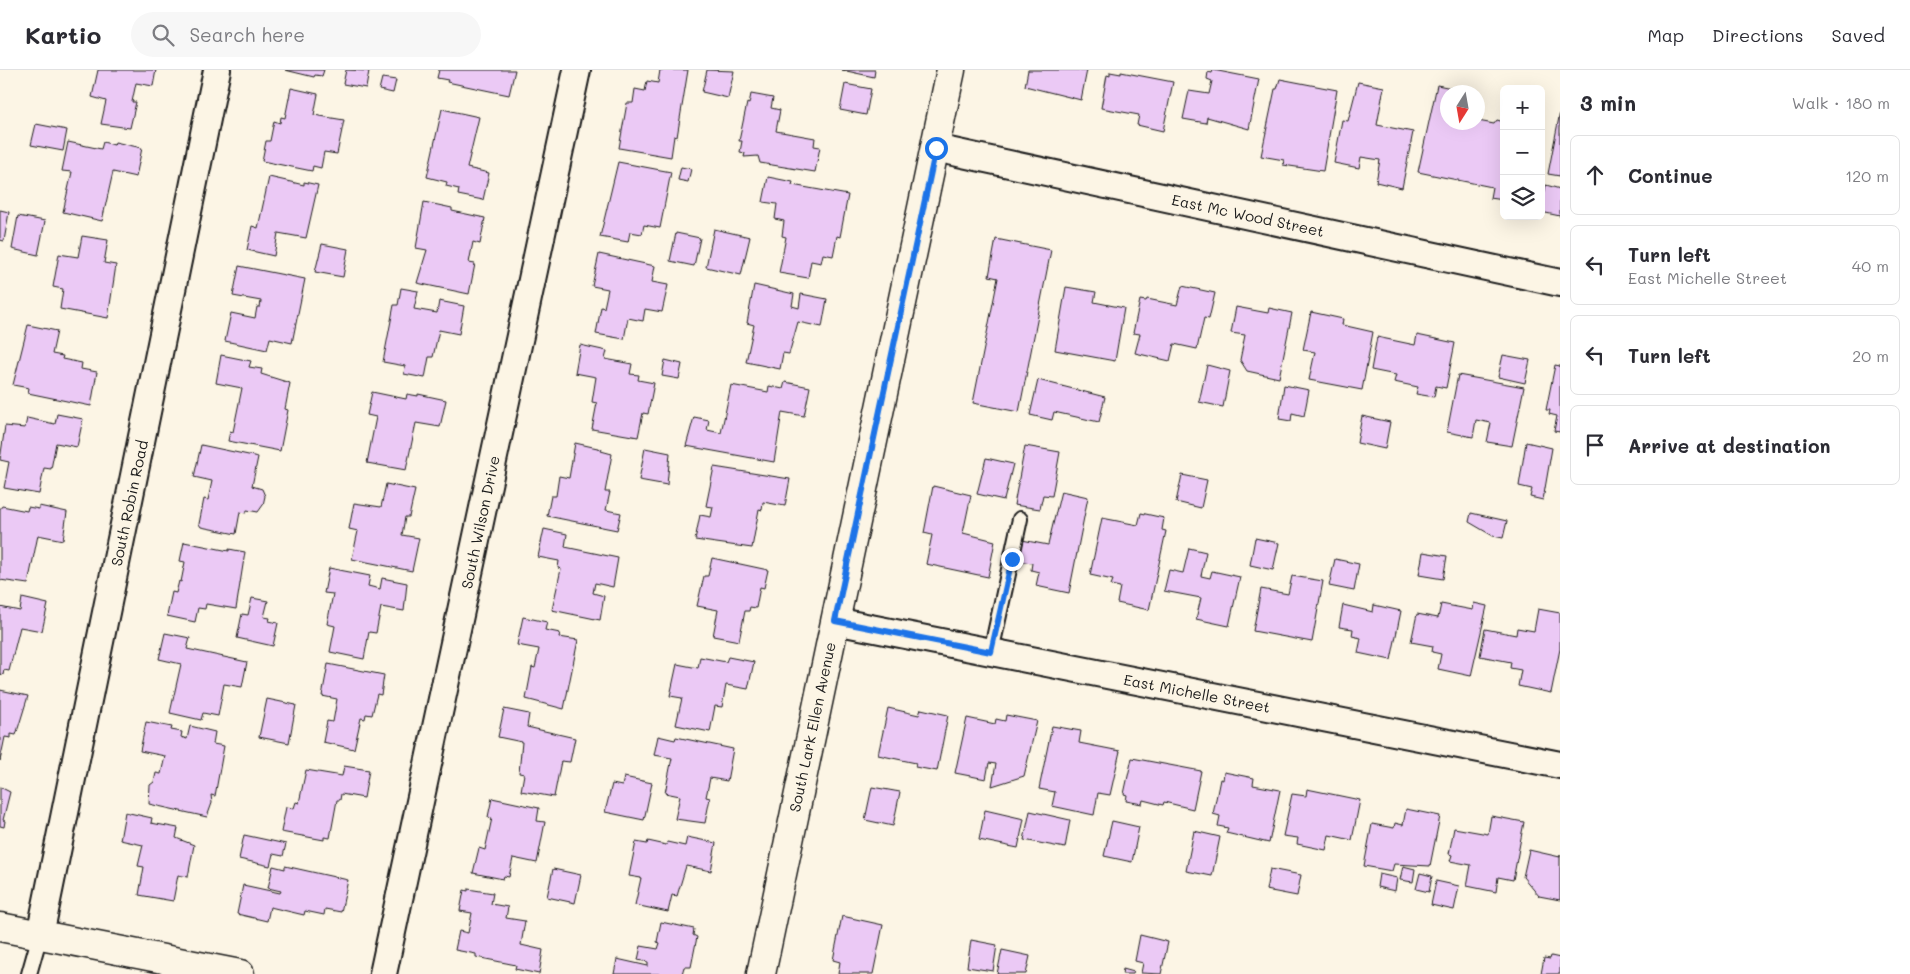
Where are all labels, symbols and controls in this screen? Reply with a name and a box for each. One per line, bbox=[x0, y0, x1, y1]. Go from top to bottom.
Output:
search box bbox=[131, 12, 481, 57]
text: Kartio bbox=[25, 19, 101, 50]
icon: search bbox=[149, 21, 177, 49]
text: Search here bbox=[189, 22, 305, 47]
text: Map bbox=[1647, 23, 1684, 47]
text: Directions bbox=[1712, 23, 1804, 47]
text: Saved bbox=[1832, 23, 1885, 47]
north arrow bbox=[1440, 85, 1485, 130]
map controls bbox=[1500, 85, 1545, 220]
button: + bbox=[1500, 85, 1545, 130]
text: 3 min bbox=[1580, 89, 1636, 116]
text: Walk · 180 m bbox=[1792, 92, 1890, 113]
button: − bbox=[1500, 130, 1545, 175]
route start bbox=[925, 137, 948, 160]
icon: ahead bbox=[1581, 161, 1609, 189]
text: Continue bbox=[1628, 163, 1713, 188]
text: 120 m bbox=[1845, 165, 1889, 186]
button: layers bbox=[1500, 175, 1545, 220]
street label: East Mc Wood Street bbox=[1170, 189, 1326, 241]
text: Turn left bbox=[1628, 242, 1711, 267]
icon: left bbox=[1581, 251, 1609, 279]
text: 40 m bbox=[1852, 255, 1889, 276]
text: East Michelle Street bbox=[1628, 267, 1787, 288]
icon: left bbox=[1581, 341, 1609, 369]
text: Turn left bbox=[1628, 343, 1711, 368]
text: 20 m bbox=[1852, 345, 1889, 366]
icon: arrive bbox=[1581, 431, 1609, 459]
text: Arrive at destination bbox=[1628, 433, 1831, 458]
street label: South Robin Road bbox=[106, 438, 152, 568]
street label: South Wilson Drive bbox=[456, 453, 504, 591]
route end bbox=[1001, 548, 1024, 571]
street label: South Lark Ellen Avenue bbox=[784, 640, 840, 814]
street label: East Michelle Street bbox=[1122, 669, 1272, 717]

